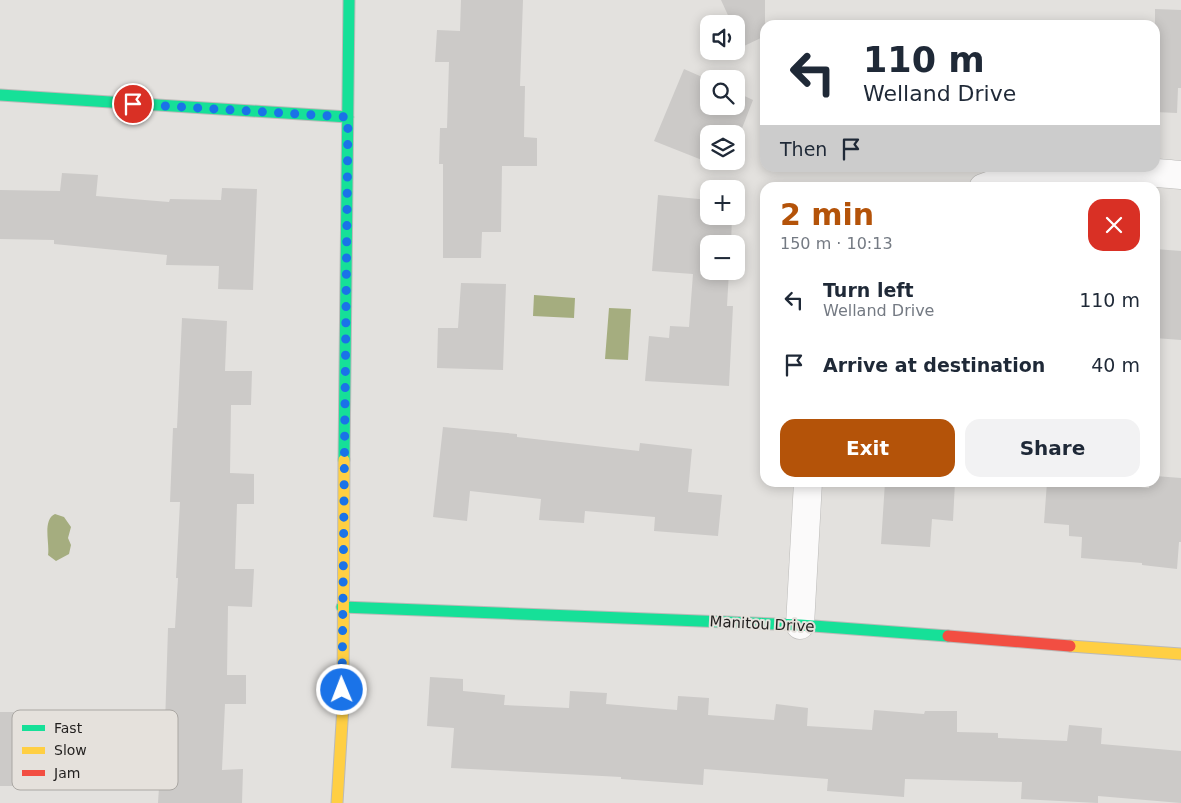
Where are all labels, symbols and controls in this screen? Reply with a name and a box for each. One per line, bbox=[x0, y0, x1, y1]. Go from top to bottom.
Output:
map controls bbox=[700, 15, 745, 280]
button: sound bbox=[700, 15, 745, 60]
icon: left bbox=[780, 40, 845, 105]
text: 110 m bbox=[863, 40, 985, 80]
button: search bbox=[700, 70, 745, 115]
text: Welland Drive bbox=[863, 81, 1016, 106]
pin bbox=[112, 83, 154, 125]
icon: arrive bbox=[119, 90, 147, 118]
button: layers bbox=[700, 125, 745, 170]
icon: arrive bbox=[837, 135, 865, 163]
text: Then bbox=[780, 138, 827, 160]
button: + bbox=[700, 180, 745, 225]
text: 2 min bbox=[780, 197, 874, 232]
button: close bbox=[1088, 199, 1140, 251]
text: 150 m · 10:13 bbox=[780, 234, 893, 253]
button: − bbox=[700, 235, 745, 280]
text: Turn left bbox=[823, 279, 914, 301]
icon: left bbox=[780, 286, 808, 314]
text: 110 m bbox=[1079, 289, 1140, 311]
text: Welland Drive bbox=[823, 301, 934, 320]
icon: arrive bbox=[780, 351, 808, 379]
text: Arrive at destination bbox=[823, 354, 1045, 376]
text: 40 m bbox=[1091, 354, 1140, 376]
button: Exit bbox=[780, 419, 955, 477]
button: Share bbox=[965, 419, 1140, 477]
street label: Manitou Drive bbox=[709, 612, 815, 636]
position arrow bbox=[315, 663, 367, 715]
legend bbox=[12, 710, 178, 790]
text: Fast bbox=[54, 720, 83, 736]
text: Slow bbox=[54, 742, 87, 758]
text: Jam bbox=[53, 765, 80, 781]

